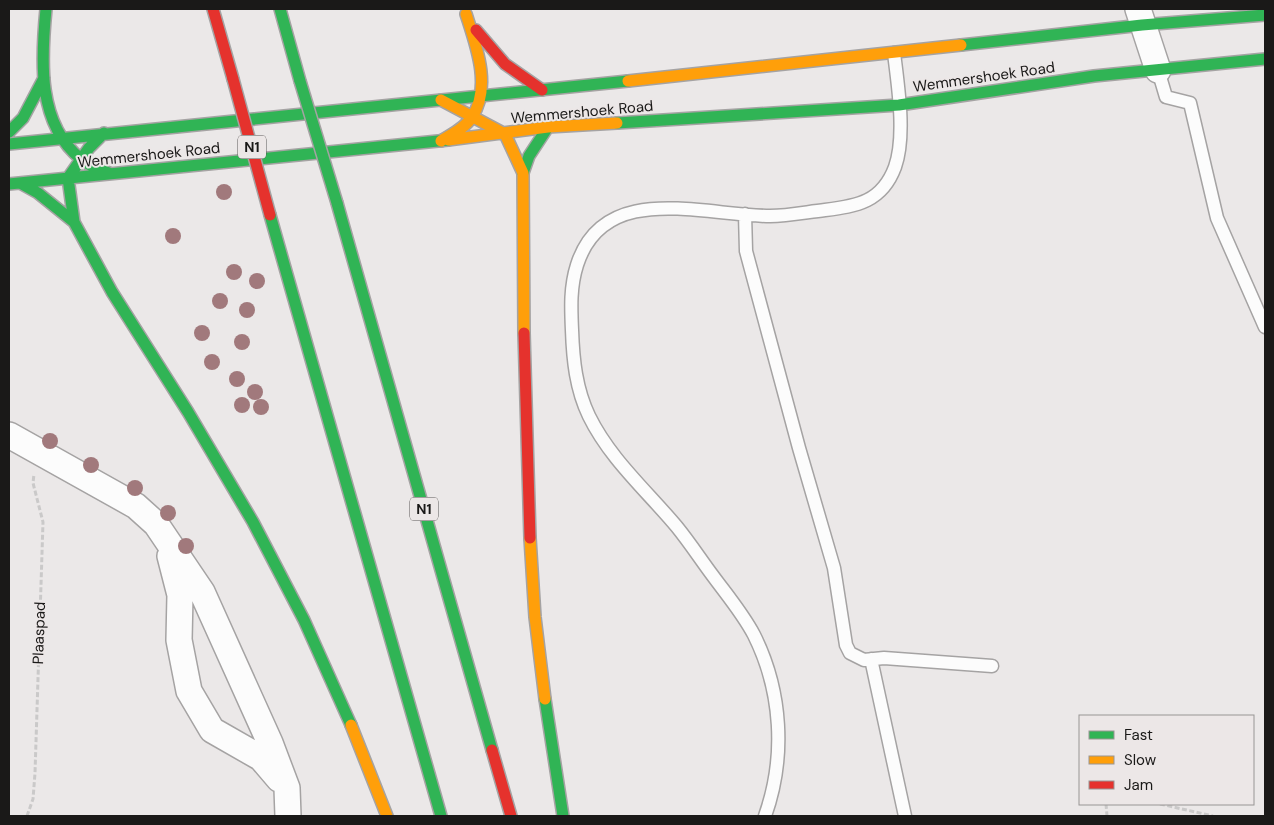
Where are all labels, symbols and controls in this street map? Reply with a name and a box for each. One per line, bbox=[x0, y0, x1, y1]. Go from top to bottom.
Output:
street label: Wemmershoek Road bbox=[912, 57, 1056, 97]
street label: Wemmershoek Road bbox=[510, 96, 654, 128]
road number: N1 bbox=[238, 136, 266, 158]
street label: Wemmershoek Road bbox=[77, 138, 221, 172]
road number: N1 bbox=[410, 498, 438, 520]
street label: Plaaspad bbox=[28, 601, 50, 665]
legend bbox=[1079, 715, 1254, 805]
text: Fast bbox=[1124, 725, 1153, 745]
text: Slow bbox=[1124, 750, 1157, 770]
text: Jam bbox=[1124, 775, 1153, 795]

